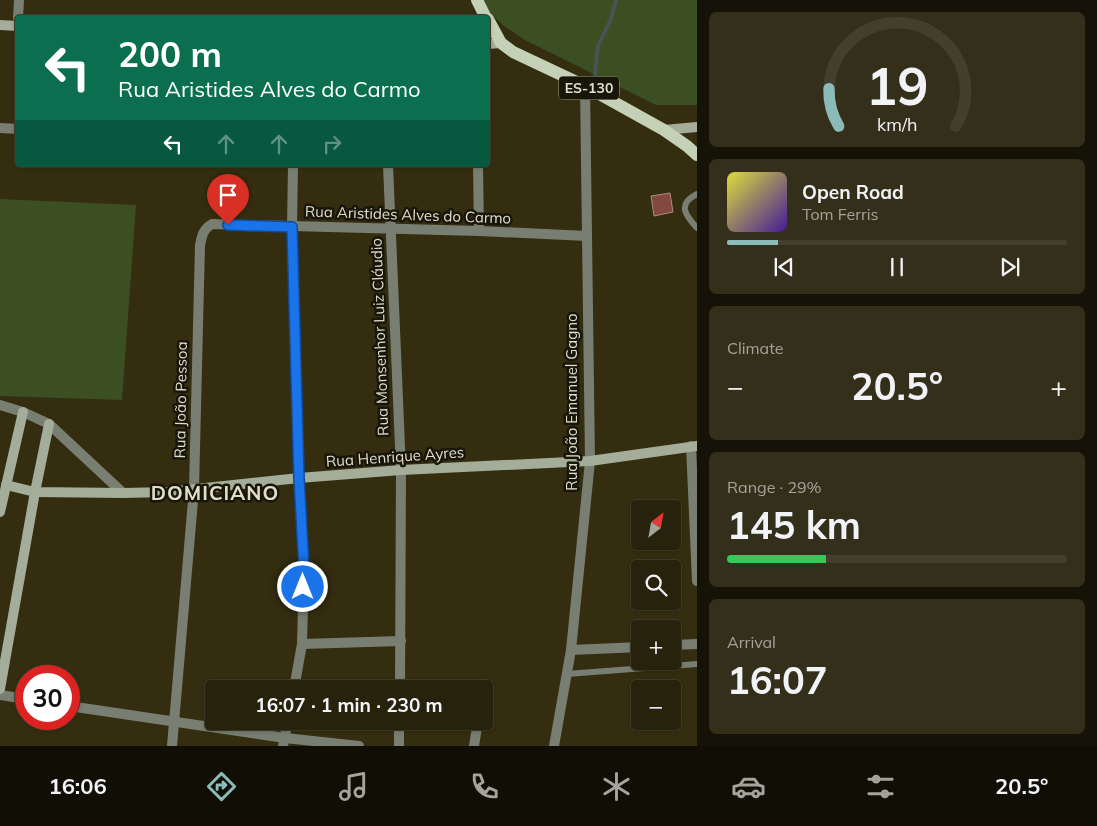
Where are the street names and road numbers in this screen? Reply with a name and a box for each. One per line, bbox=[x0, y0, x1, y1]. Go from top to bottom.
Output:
road number: ES-130 bbox=[559, 76, 619, 100]
street label: Rua Aristides Alves do Carmo bbox=[305, 201, 511, 228]
street label: Rua Monsenhor Luiz Cláudio bbox=[367, 238, 392, 436]
street label: Rua João Emanuel Gagno bbox=[562, 313, 581, 491]
street label: Rua João Pessoa bbox=[170, 341, 191, 459]
street label: Rua Henrique Ayres bbox=[325, 442, 465, 471]

